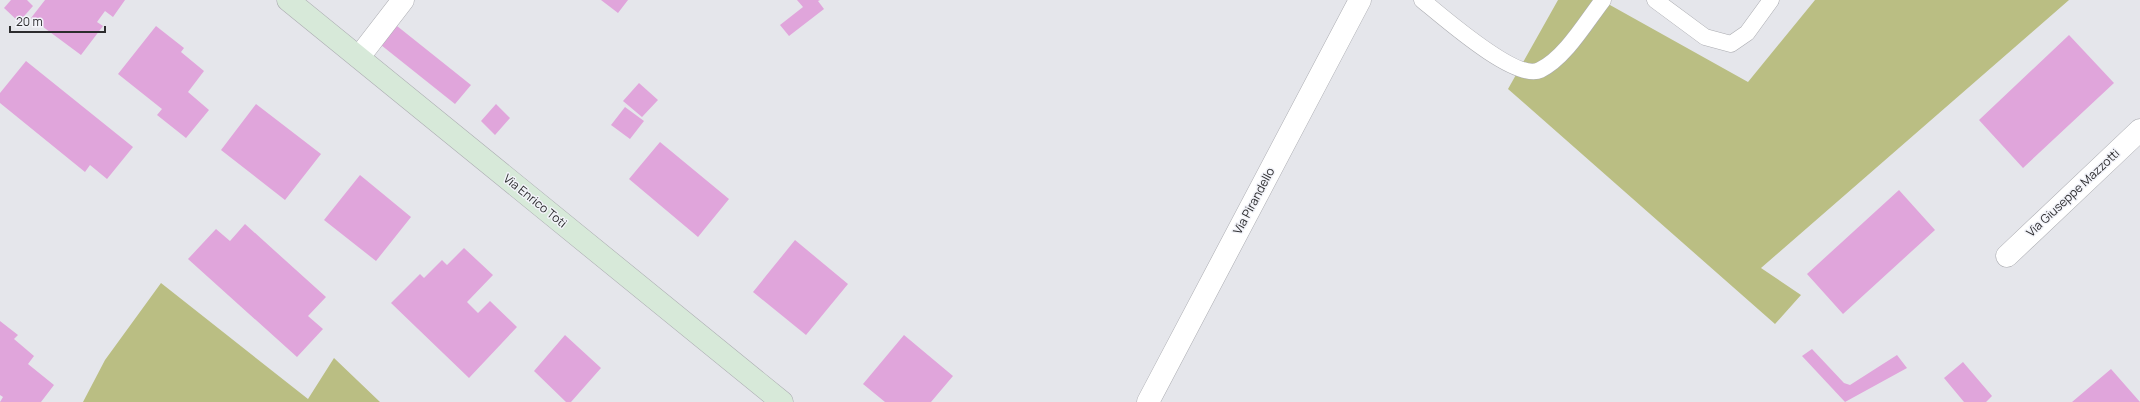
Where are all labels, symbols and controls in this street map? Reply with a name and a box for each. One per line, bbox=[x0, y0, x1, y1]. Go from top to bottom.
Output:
scale bar bbox=[10, 8, 105, 34]
text: 20 m bbox=[16, 13, 43, 30]
street label: Via Giuseppe Mazzotti bbox=[2022, 145, 2123, 240]
street label: Via Pirandello bbox=[1229, 164, 1278, 237]
street label: Via Enrico Toti bbox=[500, 170, 571, 231]

